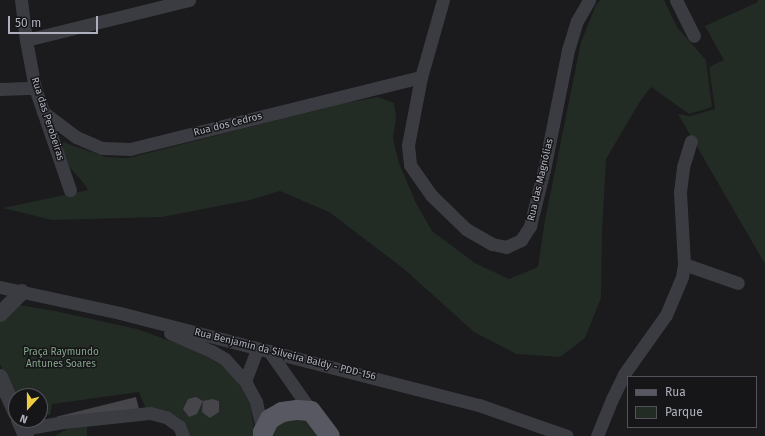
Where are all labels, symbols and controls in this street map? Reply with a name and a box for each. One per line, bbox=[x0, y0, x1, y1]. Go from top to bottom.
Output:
scale bar bbox=[10, 8, 100, 34]
text: 50 m bbox=[15, 16, 41, 30]
street label: Rua das Perobeiras bbox=[28, 76, 66, 162]
street label: Rua dos Cedros bbox=[193, 111, 263, 139]
street label: Rua das Magnólias bbox=[526, 138, 556, 222]
street label: Rua Benjamin da Silveira Baldy - PDD-156 bbox=[193, 327, 377, 383]
park label: Praça Raymundo Antunes Soares bbox=[23, 346, 99, 370]
legend bbox=[627, 376, 757, 428]
text: Rua bbox=[665, 385, 686, 399]
north arrow bbox=[8, 388, 48, 428]
text: Parque bbox=[665, 405, 703, 419]
text: N bbox=[18, 411, 30, 426]

